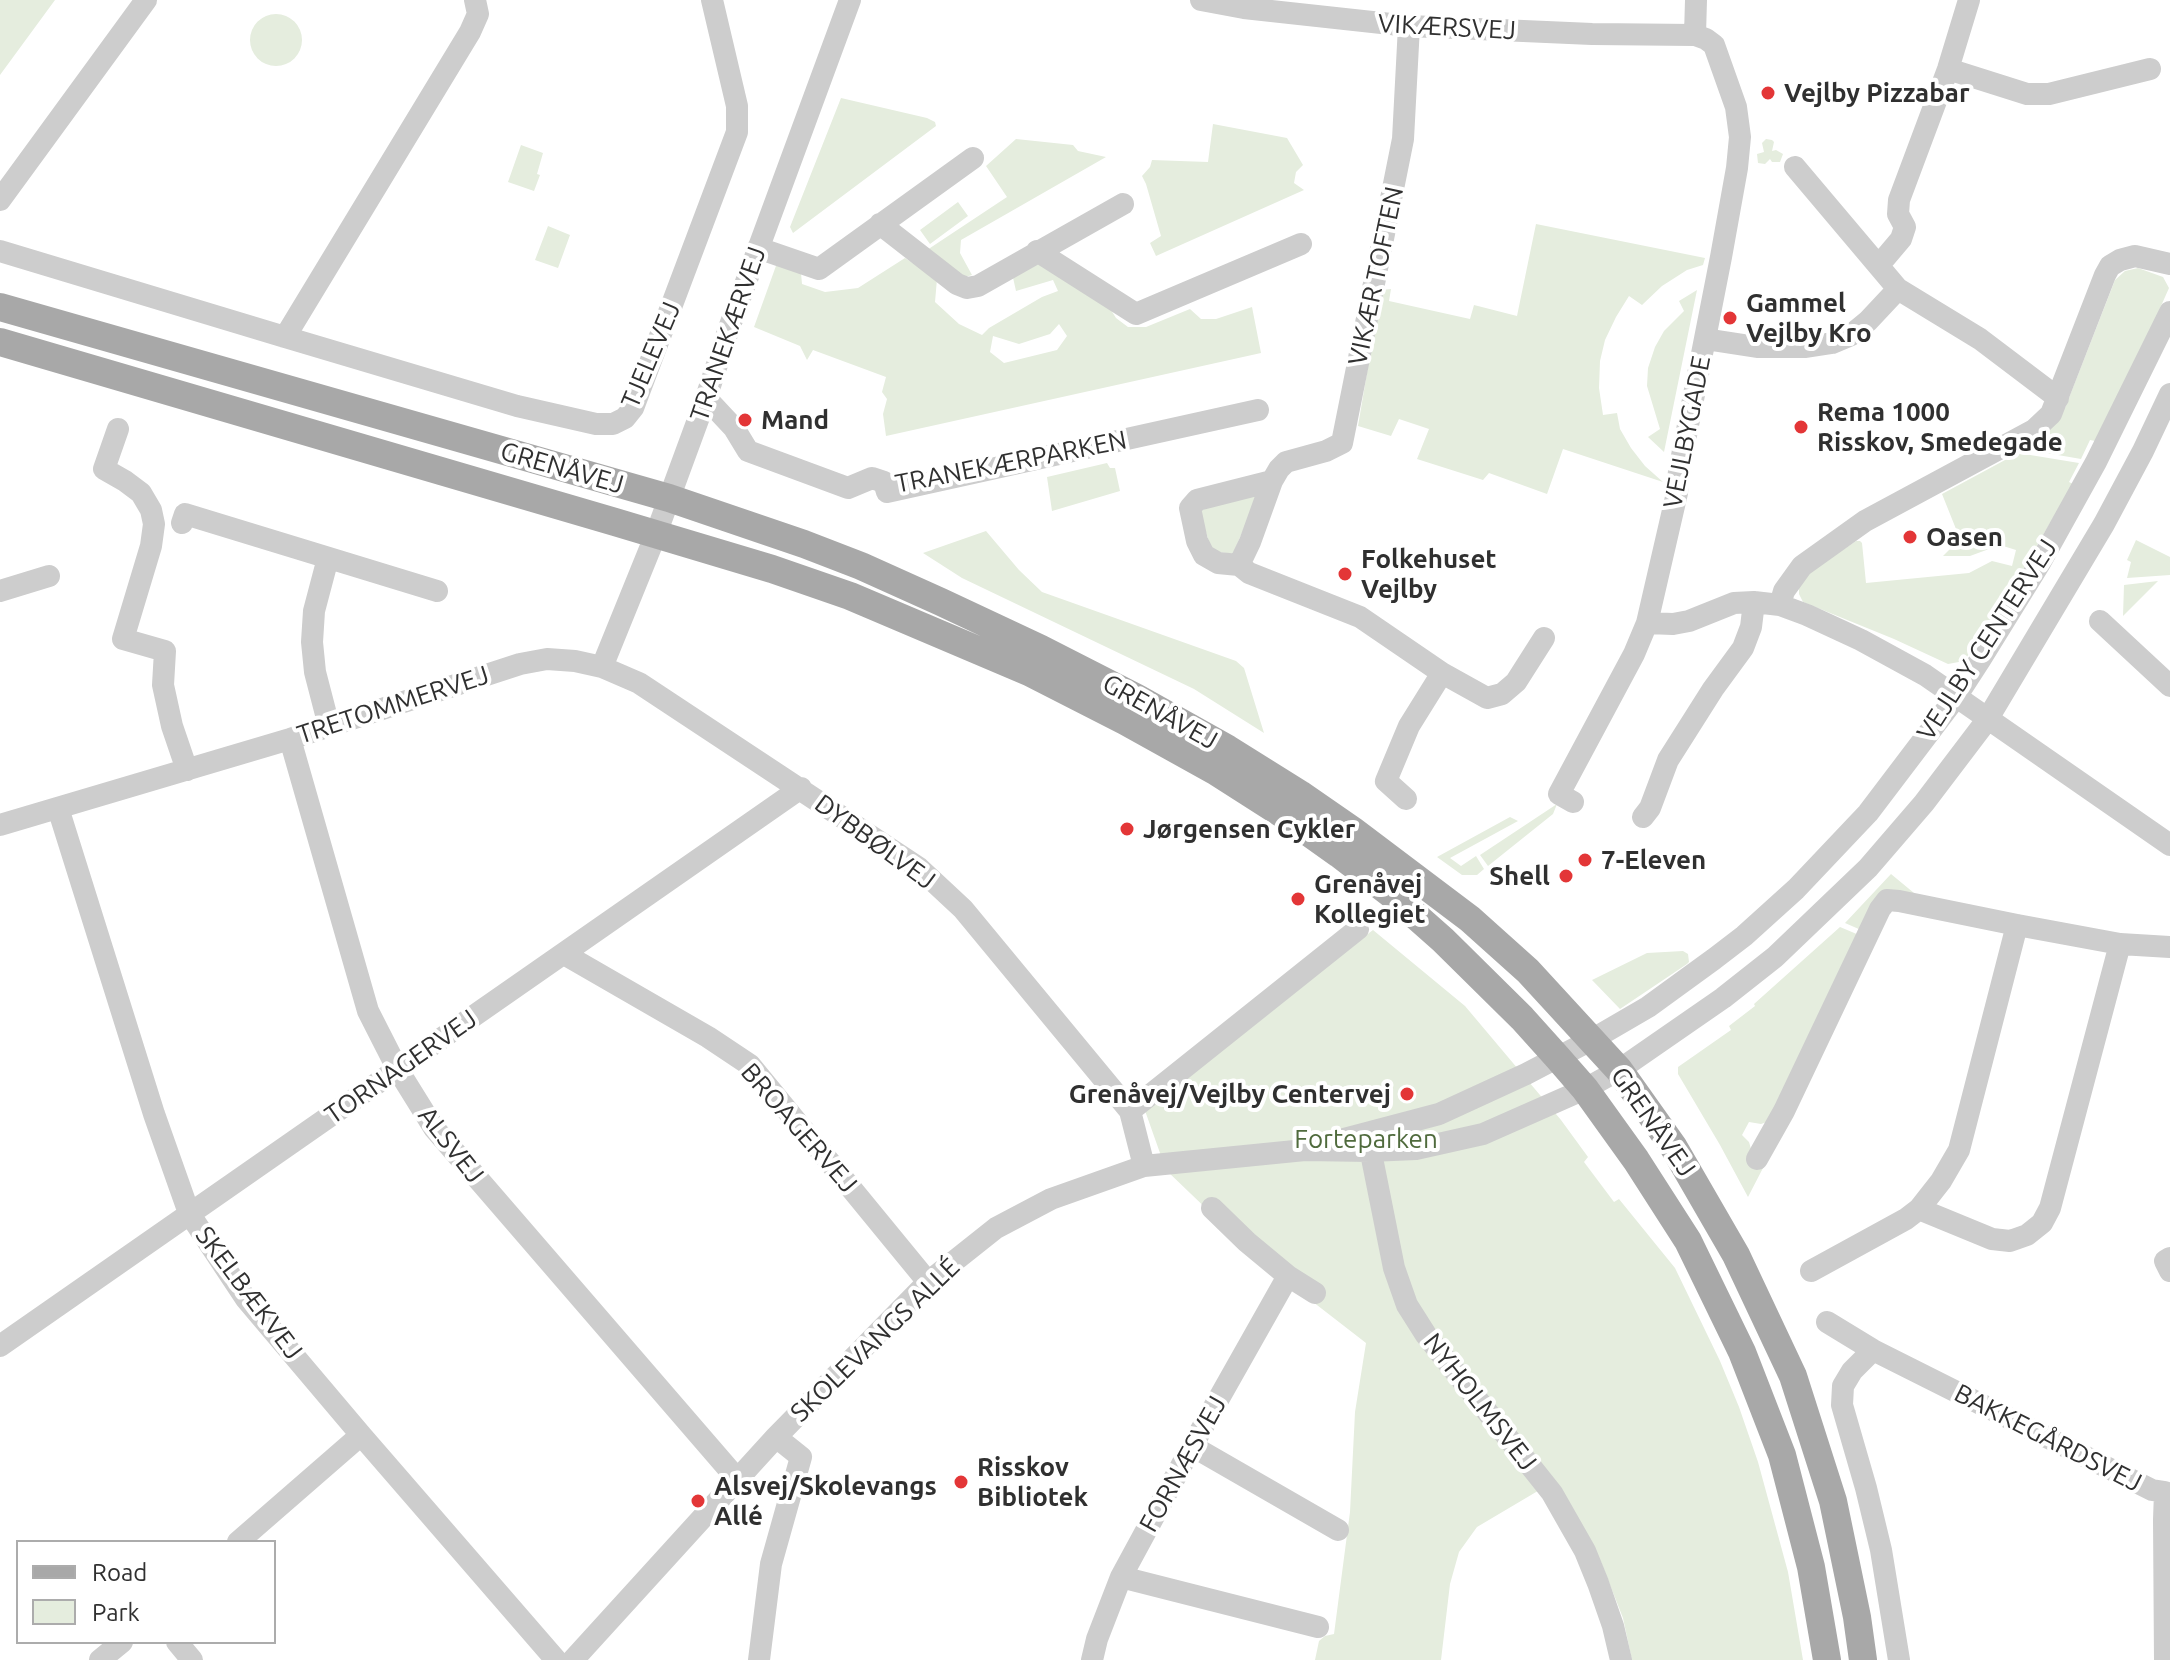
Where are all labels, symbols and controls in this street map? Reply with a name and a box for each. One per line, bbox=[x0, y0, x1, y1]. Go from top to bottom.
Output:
street label: VIKÆRSVEJ bbox=[1377, 8, 1517, 46]
place label: Vejlby Pizzabar bbox=[1784, 77, 1970, 109]
marker: Vejlby Pizzabar bbox=[1759, 84, 1777, 102]
street label: VIKÆR TOFTEN bbox=[1342, 184, 1410, 368]
street label: TRANEKÆRVEJ bbox=[684, 243, 772, 425]
place label: Gammel Vejlby Kro bbox=[1746, 287, 1872, 348]
street label: TJELEVEJ bbox=[615, 297, 687, 413]
marker: Gammel Vejlby Kro bbox=[1721, 309, 1739, 327]
street label: VEJLBYGADE bbox=[1657, 353, 1717, 511]
place label: Rema 1000 Risskov, Smedegade bbox=[1817, 396, 2063, 458]
place label: Mand bbox=[761, 404, 829, 436]
marker: Mand bbox=[736, 411, 754, 429]
marker: Rema 1000 Risskov, Smedegade bbox=[1792, 418, 1810, 436]
street label: TRANEKÆRPARKEN bbox=[893, 424, 1129, 500]
street label: GRENÅVEJ bbox=[497, 436, 627, 500]
place label: Oasen bbox=[1926, 521, 2003, 553]
marker: Oasen bbox=[1901, 528, 1919, 546]
street label: VEJLBY CENTERVEJ bbox=[1910, 534, 2064, 746]
place label: Folkehuset Vejlby bbox=[1361, 543, 1497, 604]
marker: Folkehuset Vejlby bbox=[1336, 565, 1354, 583]
street label: TRETOMMERVEJ bbox=[293, 659, 493, 751]
street label: GRENÅVEJ bbox=[1097, 668, 1223, 756]
street label: DYBBØLVEJ bbox=[809, 788, 941, 896]
place label: Jørgensen Cykler bbox=[1143, 813, 1355, 845]
marker: Jørgensen Cykler bbox=[1118, 820, 1136, 838]
place label: 7-Eleven bbox=[1601, 844, 1706, 876]
marker: 7-Eleven bbox=[1576, 851, 1594, 869]
place label: Shell bbox=[1489, 860, 1550, 892]
marker: Shell bbox=[1557, 867, 1575, 885]
place label: Grenåvej Kollegiet bbox=[1314, 868, 1426, 930]
marker: Grenåvej Kollegiet bbox=[1289, 890, 1307, 908]
street label: TORNAGERVEJ bbox=[319, 1003, 483, 1131]
street label: BROAGERVEJ bbox=[734, 1057, 864, 1199]
street label: GRENÅVEJ bbox=[1604, 1061, 1702, 1183]
place label: Grenåvej/Vejlby Centervej bbox=[1069, 1078, 1391, 1110]
marker: Grenåvej/Vejlby Centervej bbox=[1398, 1085, 1416, 1103]
street label: ALSVEJ bbox=[411, 1101, 491, 1189]
park label: Forteparken bbox=[1294, 1123, 1438, 1155]
street label: SKELBÆKVEJ bbox=[189, 1220, 309, 1366]
street label: SKOLEVANGS ALLÉ bbox=[784, 1252, 966, 1428]
street label: NYHOLMSVEJ bbox=[1417, 1327, 1543, 1477]
street label: BAKKEGÅRDSVEJ bbox=[1949, 1377, 2147, 1499]
street label: FORNÆSVEJ bbox=[1133, 1391, 1233, 1537]
place label: Risskov Bibliotek bbox=[977, 1451, 1088, 1512]
place label: Alsvej/Skolevangs Allé bbox=[714, 1470, 937, 1532]
marker: Risskov Bibliotek bbox=[952, 1473, 970, 1491]
marker: Alsvej/Skolevangs Allé bbox=[689, 1492, 707, 1510]
legend bbox=[16, 1540, 276, 1644]
text: Road bbox=[92, 1559, 147, 1586]
text: Park bbox=[92, 1599, 140, 1626]

